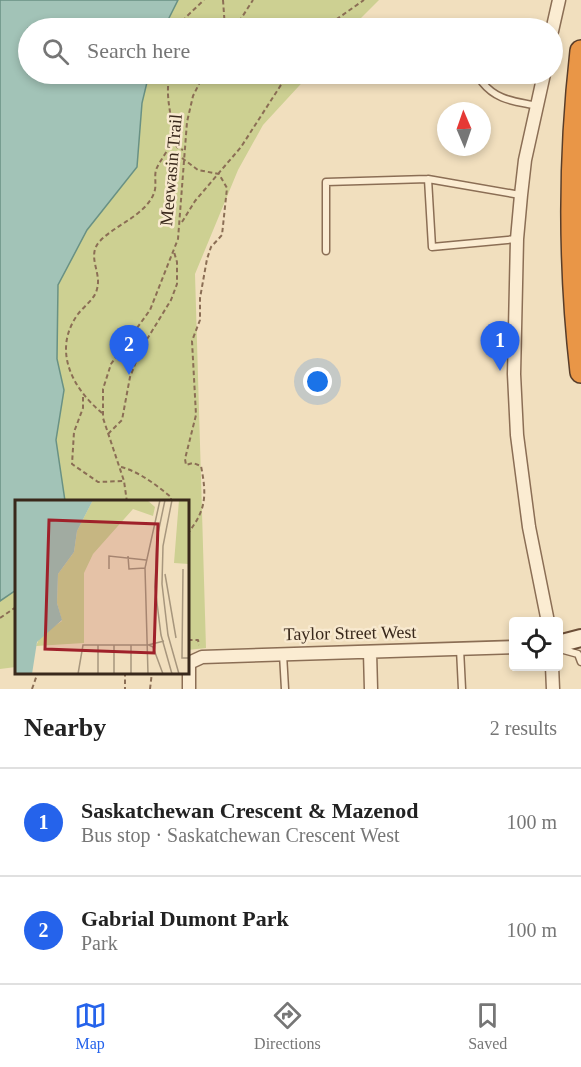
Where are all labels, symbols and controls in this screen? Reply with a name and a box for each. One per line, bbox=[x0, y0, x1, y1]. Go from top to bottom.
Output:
search box bbox=[18, 18, 563, 84]
icon: search bbox=[39, 35, 72, 68]
text: Search here bbox=[87, 38, 190, 63]
north arrow bbox=[437, 102, 491, 156]
street label: Meewasin Trail bbox=[156, 113, 186, 227]
pin: 1 bbox=[480, 322, 520, 371]
pin: 2 bbox=[110, 326, 148, 375]
your location bbox=[303, 367, 332, 396]
inset map bbox=[15, 500, 189, 674]
map controls bbox=[509, 617, 563, 671]
button: locate bbox=[509, 617, 563, 671]
street label: Taylor Street West bbox=[283, 622, 417, 644]
text: Nearby bbox=[24, 713, 106, 742]
text: 2 results bbox=[490, 717, 557, 739]
text: Saskatchewan Crescent & Mazenod bbox=[81, 798, 419, 823]
text: 1 bbox=[39, 811, 49, 833]
text: 100 m bbox=[506, 811, 557, 833]
text: Bus stop · Saskatchewan Crescent West bbox=[81, 824, 400, 846]
text: Gabrial Dumont Park bbox=[81, 906, 289, 931]
text: 2 bbox=[39, 919, 49, 941]
text: 100 m bbox=[506, 919, 557, 941]
text: Park bbox=[81, 932, 118, 954]
tab: Map bbox=[74, 999, 107, 1053]
tab: Directions bbox=[254, 999, 321, 1053]
tab: Saved bbox=[468, 999, 507, 1053]

